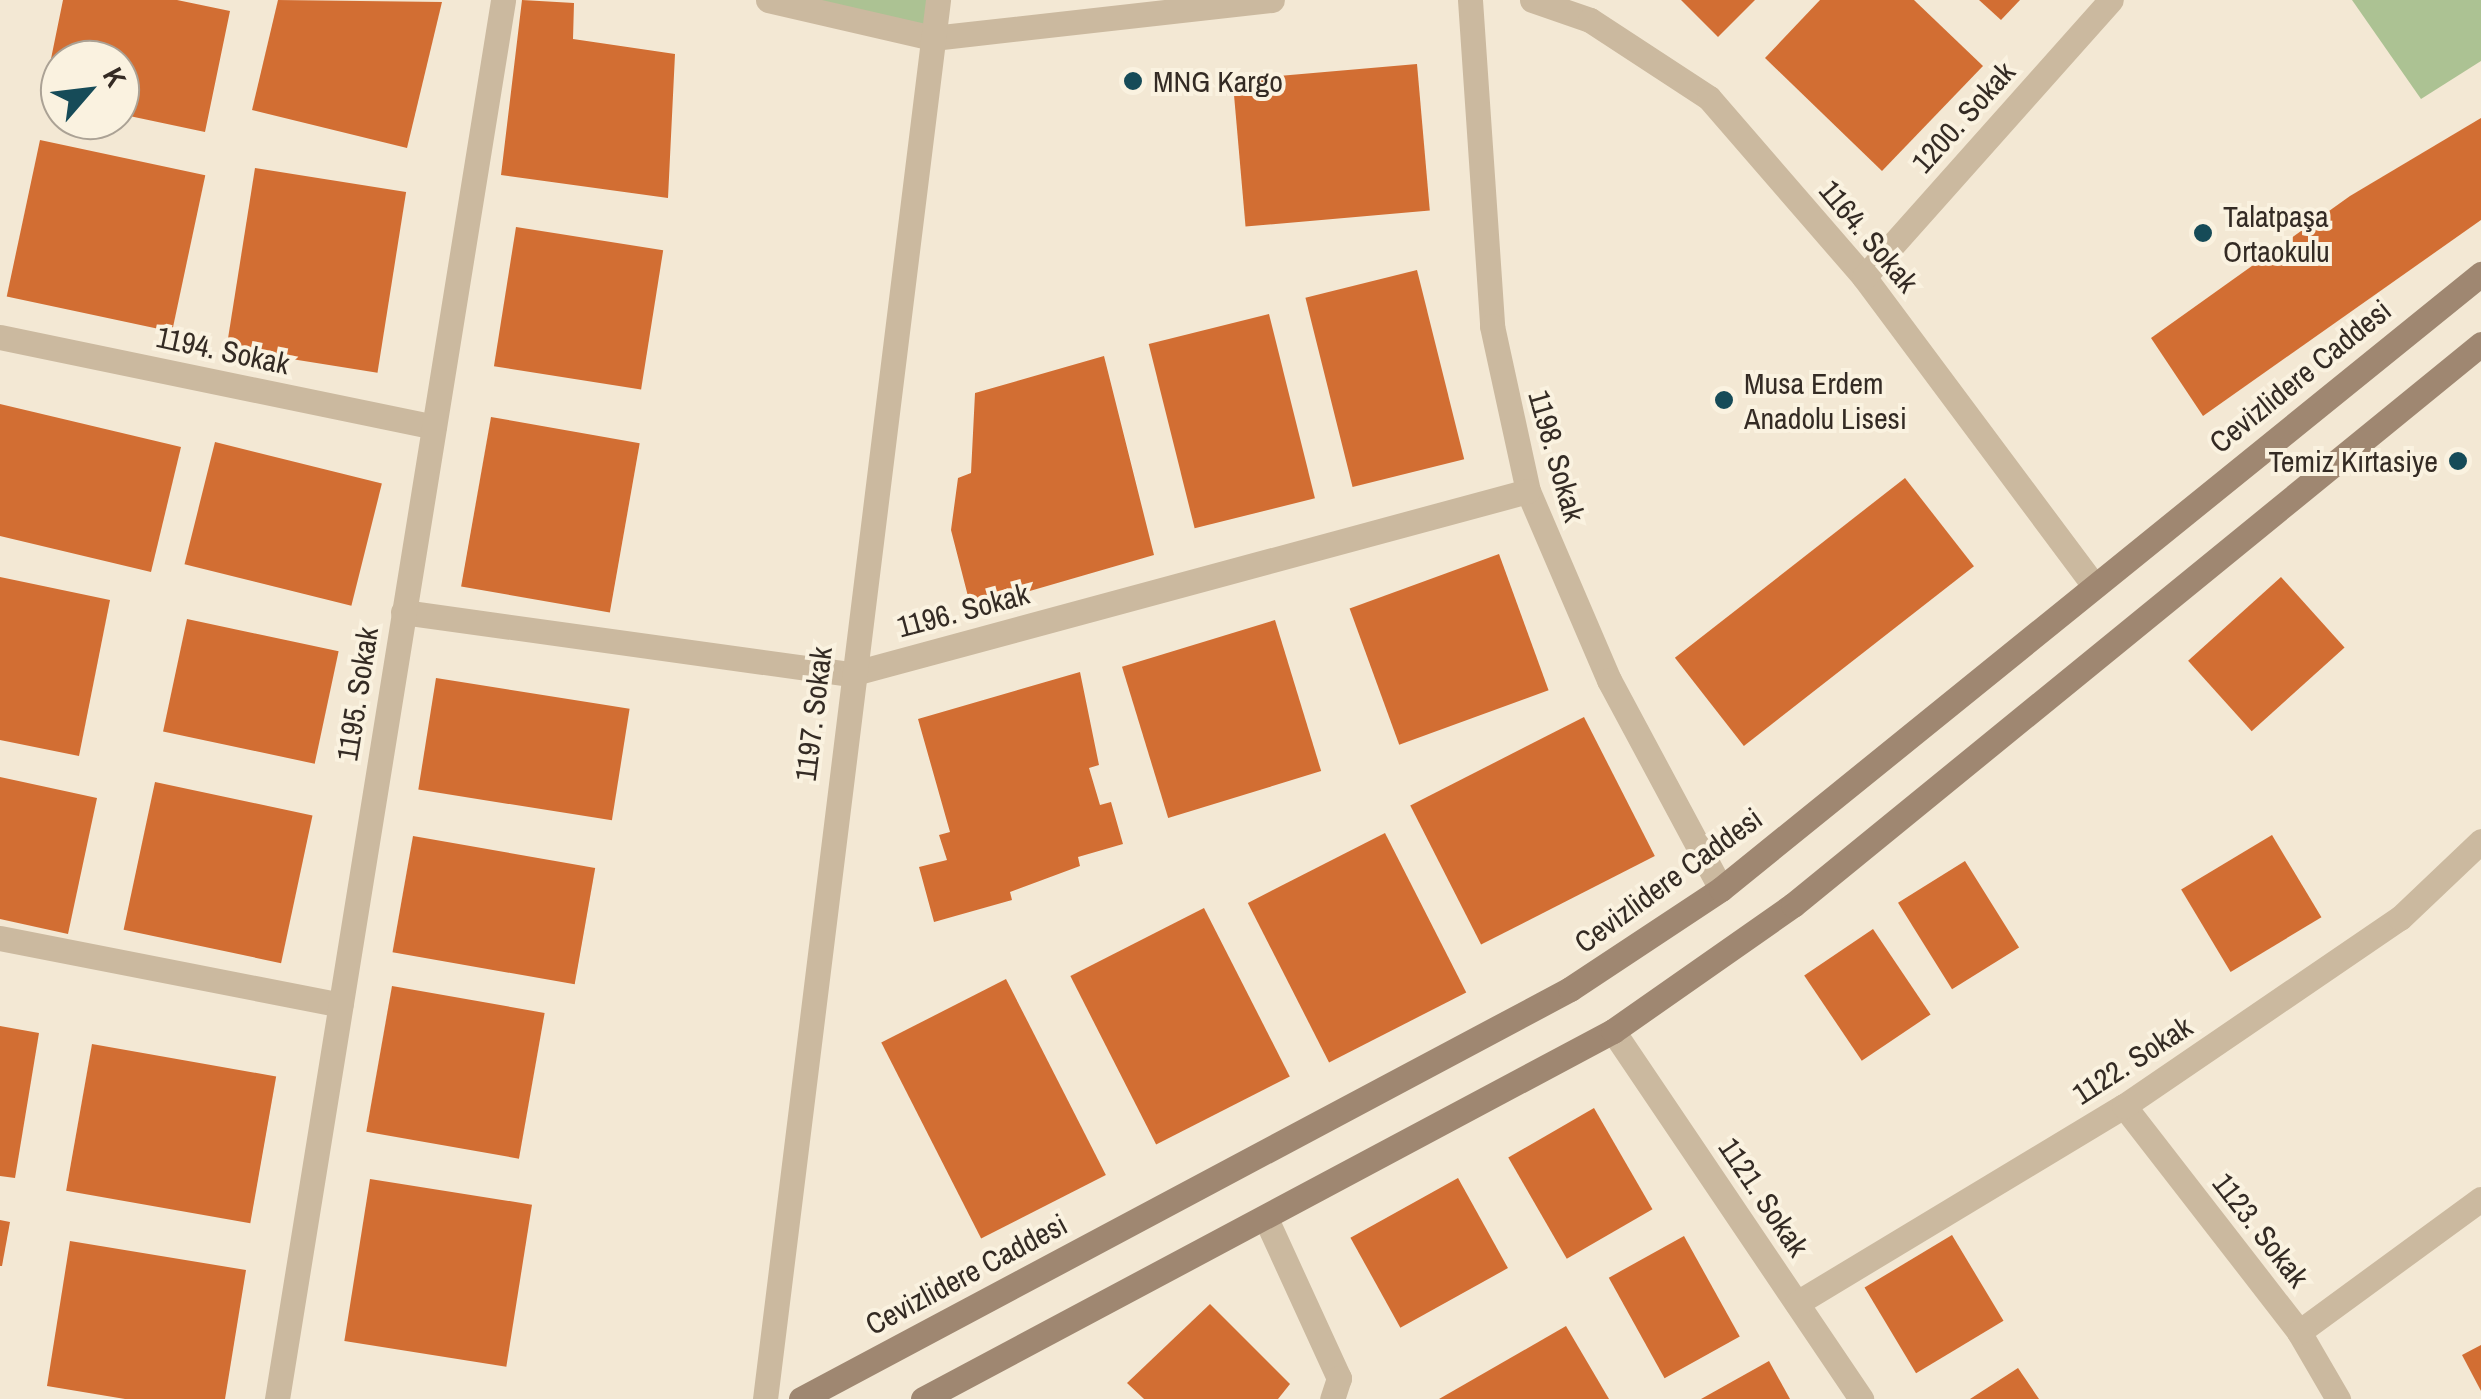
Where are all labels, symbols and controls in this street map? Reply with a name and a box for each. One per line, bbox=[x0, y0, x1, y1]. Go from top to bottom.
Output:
north arrow bbox=[40, 40, 140, 140]
street label: 1200. Sokak bbox=[1904, 54, 2022, 180]
text: K bbox=[94, 61, 135, 93]
place label: MNG Kargo bbox=[1153, 63, 1283, 99]
marker: MNG Kargo bbox=[1122, 70, 1144, 92]
street label: 1164. Sokak bbox=[1812, 173, 1926, 299]
place label: Talatpaşa Ortaokulu bbox=[2223, 198, 2330, 268]
marker: Talatpaşa Ortaokulu bbox=[2192, 222, 2214, 244]
street label: Cevizlidere Caddesi bbox=[2202, 292, 2398, 460]
street label: 1194. Sokak bbox=[153, 318, 293, 382]
place label: Musa Erdem Anadolu Lisesi bbox=[1744, 365, 1907, 436]
street label: 1198. Sokak bbox=[1521, 386, 1593, 526]
marker: Musa Erdem Anadolu Lisesi bbox=[1713, 389, 1735, 411]
place label: Temiz Kırtasiye bbox=[2268, 443, 2438, 479]
marker: Temiz Kırtasiye bbox=[2447, 450, 2469, 472]
street label: 1196. Sokak bbox=[893, 575, 1033, 645]
street label: 1195. Sokak bbox=[329, 625, 385, 763]
street label: 1197. Sokak bbox=[787, 645, 839, 783]
street label: Cevizlidere Caddesi bbox=[1567, 800, 1769, 960]
street label: 1122. Sokak bbox=[2066, 1008, 2198, 1112]
street label: 1121. Sokak bbox=[1711, 1131, 1817, 1263]
street label: 1123. Sokak bbox=[2205, 1166, 2317, 1294]
street label: Cevizlidere Caddesi bbox=[859, 1206, 1073, 1342]

